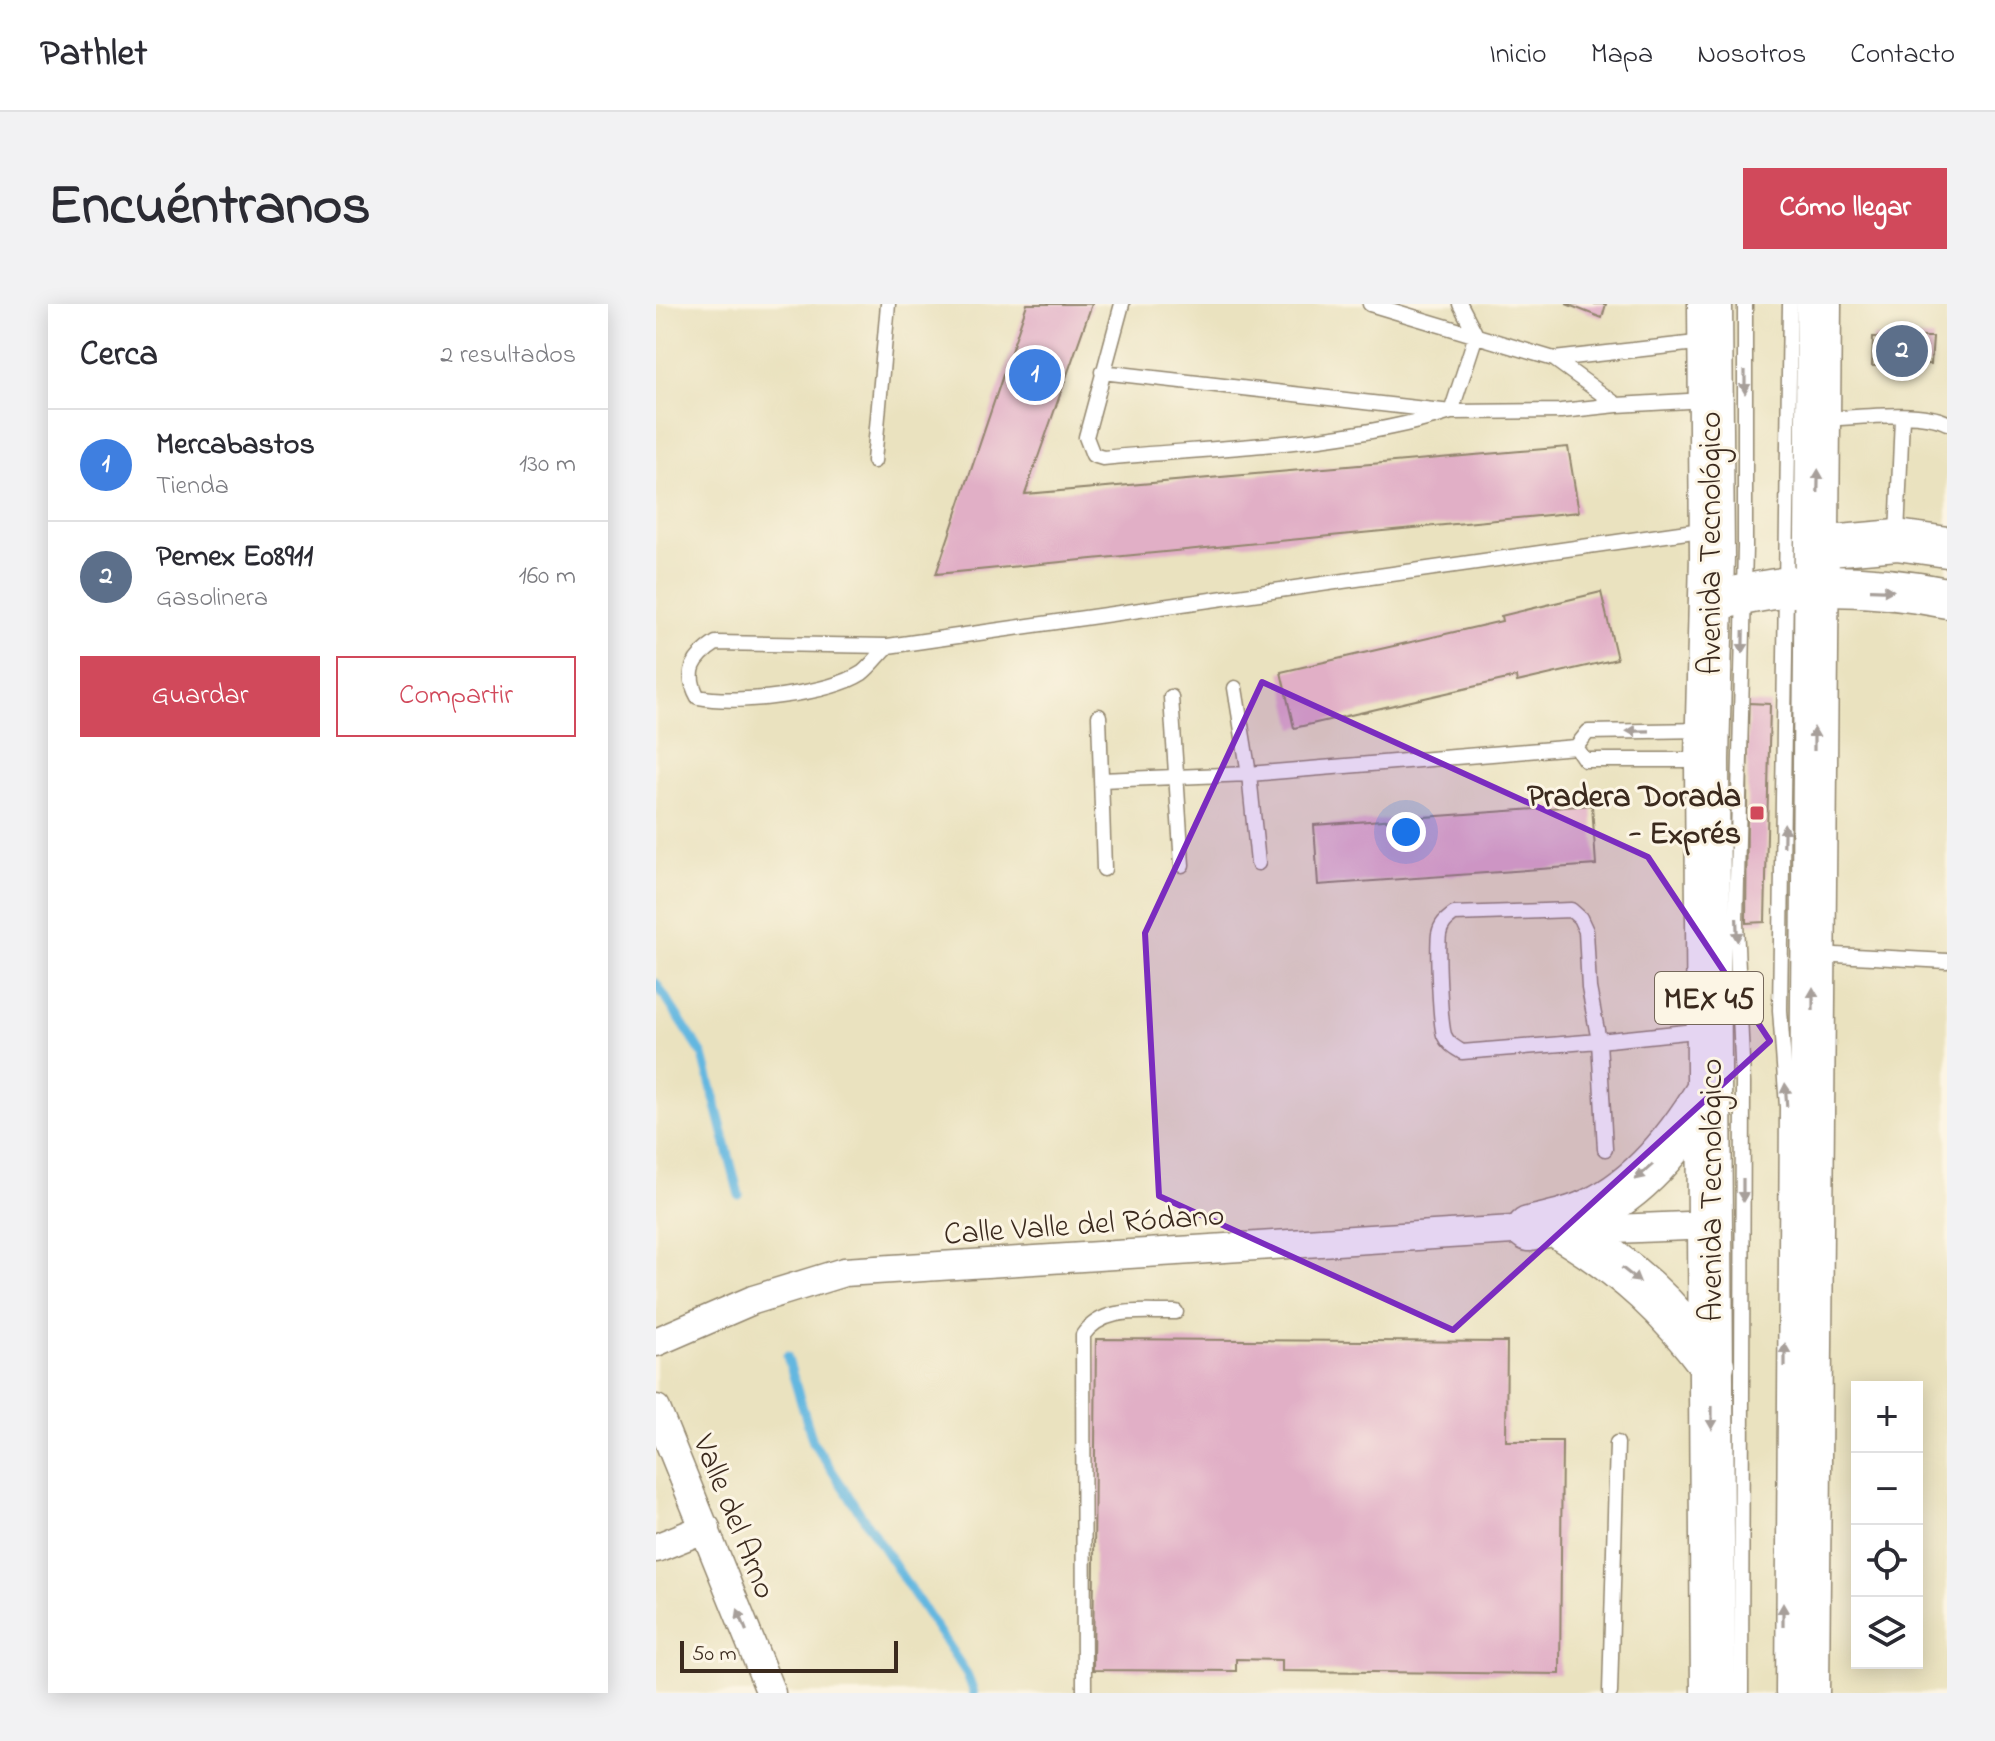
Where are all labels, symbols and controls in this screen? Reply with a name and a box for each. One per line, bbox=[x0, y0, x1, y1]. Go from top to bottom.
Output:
text: Pathlet bbox=[40, 27, 147, 83]
text: Inicio bbox=[1489, 35, 1547, 76]
text: Mapa bbox=[1591, 35, 1653, 76]
text: Nosotros bbox=[1697, 35, 1806, 76]
text: Contacto bbox=[1850, 35, 1955, 76]
text: Encuéntranos bbox=[48, 168, 371, 249]
button: Cómo llegar bbox=[1743, 168, 1947, 249]
pin: 2 bbox=[1876, 321, 1928, 381]
text: Cerca bbox=[80, 331, 158, 381]
text: 2 resultados bbox=[440, 337, 576, 375]
pin: 1 bbox=[1009, 345, 1061, 405]
one-way arrow bbox=[1739, 370, 1751, 395]
street label: Avenida Tecnológico bbox=[1689, 411, 1736, 675]
text: Mercabastos bbox=[156, 424, 315, 468]
text: 1 bbox=[102, 446, 110, 484]
text: 130 m bbox=[519, 446, 576, 484]
text: Tienda bbox=[156, 468, 229, 506]
one-way arrow bbox=[1812, 468, 1824, 493]
text: Pemex E08911 bbox=[156, 536, 313, 580]
text: 2 bbox=[100, 558, 112, 596]
text: 160 m bbox=[518, 558, 576, 596]
text: Gasolinera bbox=[156, 580, 268, 618]
one-way arrow bbox=[1870, 583, 1895, 596]
one-way arrow bbox=[1736, 630, 1749, 655]
button: Guardar bbox=[80, 656, 320, 737]
button: Compartir bbox=[336, 656, 576, 737]
one-way arrow bbox=[1625, 725, 1650, 738]
one-way arrow bbox=[1808, 726, 1820, 751]
place label: Pradera Dorada - Exprés bbox=[1527, 775, 1741, 859]
marker: Pradera Dorada - Exprés bbox=[1748, 804, 1766, 822]
your location bbox=[1386, 812, 1426, 852]
one-way arrow bbox=[1777, 822, 1790, 847]
one-way arrow bbox=[1730, 918, 1743, 943]
road number: MEX 45 bbox=[1655, 972, 1763, 1024]
one-way arrow bbox=[1807, 986, 1819, 1011]
street label: Avenida Tecnológico bbox=[1690, 1058, 1737, 1322]
one-way arrow bbox=[1779, 1082, 1792, 1107]
one-way arrow bbox=[1634, 1163, 1653, 1181]
one-way arrow bbox=[1737, 1178, 1749, 1203]
street label: Calle Valle del Ródano bbox=[942, 1193, 1226, 1260]
one-way arrow bbox=[1620, 1266, 1640, 1283]
one-way arrow bbox=[1779, 1342, 1792, 1367]
map controls bbox=[1851, 1381, 1923, 1669]
button: + bbox=[1851, 1381, 1923, 1453]
one-way arrow bbox=[1706, 1406, 1718, 1431]
street label: Valle del Arno bbox=[678, 1427, 787, 1606]
button: − bbox=[1851, 1453, 1923, 1525]
button: locate bbox=[1851, 1525, 1923, 1597]
button: layers bbox=[1851, 1597, 1923, 1669]
one-way arrow bbox=[1777, 1602, 1790, 1627]
one-way arrow bbox=[736, 1608, 749, 1632]
scale bar bbox=[680, 1637, 898, 1673]
text: 50 m bbox=[692, 1639, 737, 1671]

